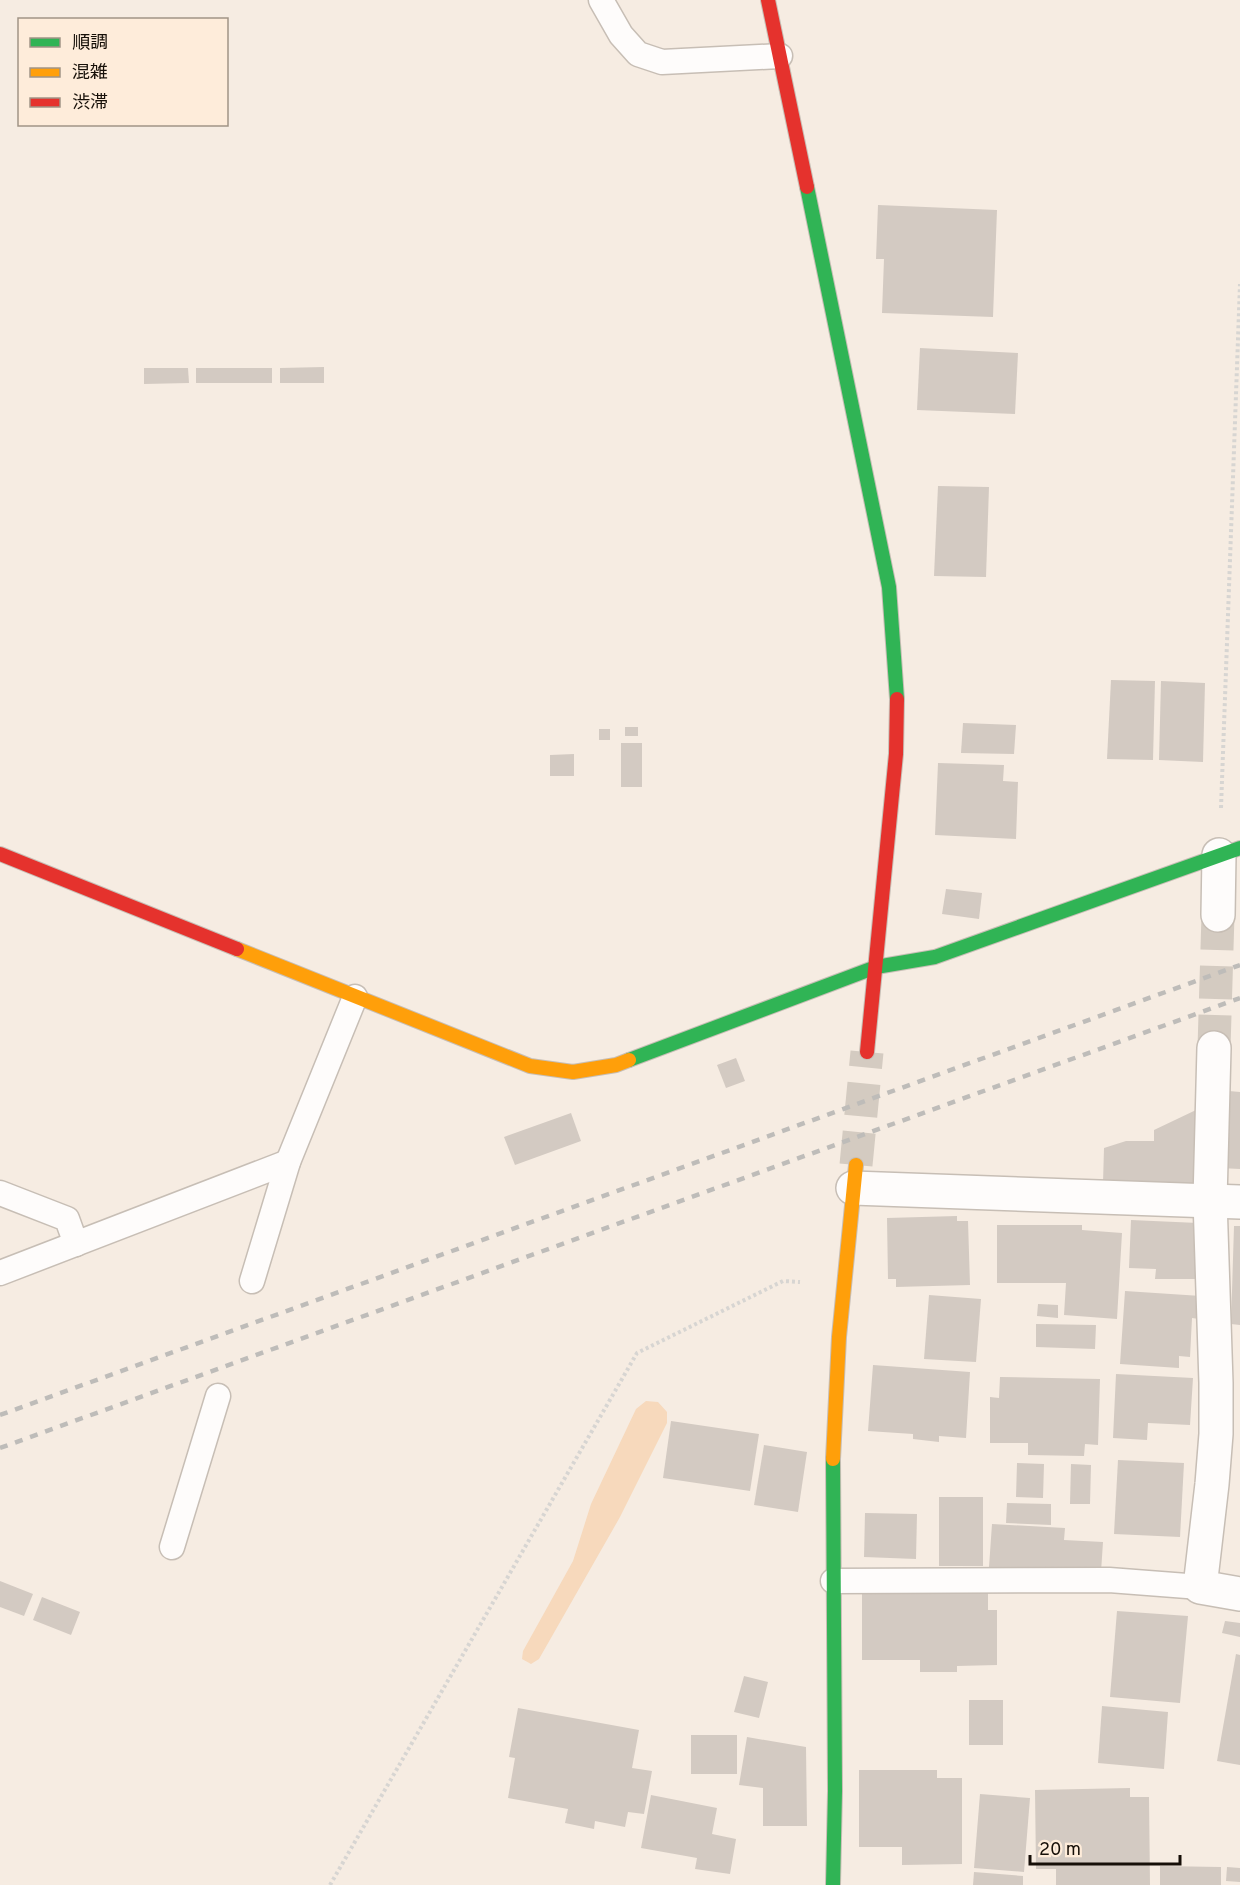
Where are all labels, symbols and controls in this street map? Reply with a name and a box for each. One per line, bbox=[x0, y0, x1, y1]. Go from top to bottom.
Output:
legend bbox=[18, 18, 228, 126]
text: 順調 bbox=[72, 32, 108, 55]
text: 混雑 bbox=[72, 62, 108, 85]
text: 渋滞 bbox=[72, 92, 108, 115]
scale bar bbox=[1030, 1828, 1180, 1866]
text: 20 m bbox=[1039, 1839, 1081, 1862]

